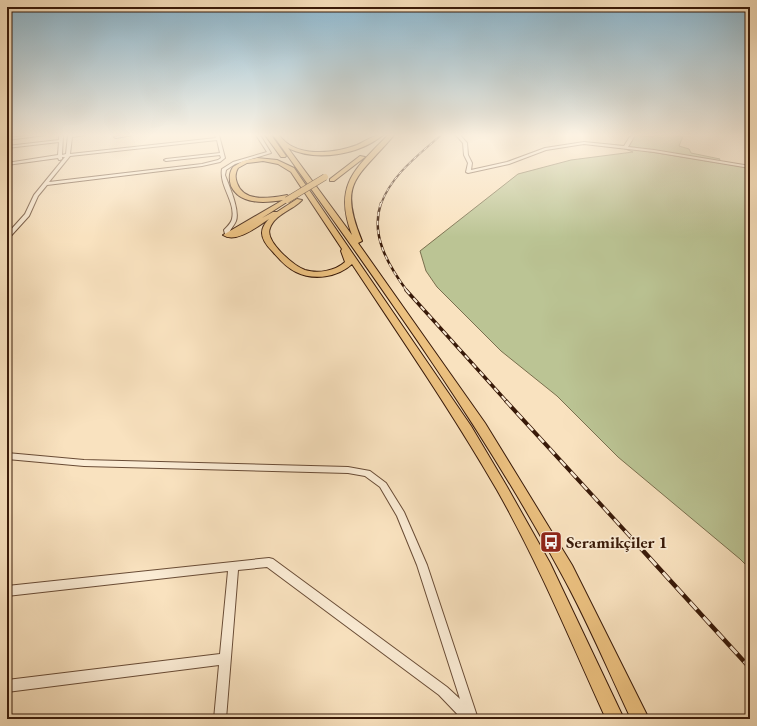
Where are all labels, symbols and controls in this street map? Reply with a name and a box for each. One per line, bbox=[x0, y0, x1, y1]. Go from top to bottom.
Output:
bus stop icon: Seramikçiler 1 bbox=[538, 529, 564, 555]
place label: Seramikçiler 1 bbox=[566, 531, 668, 553]

